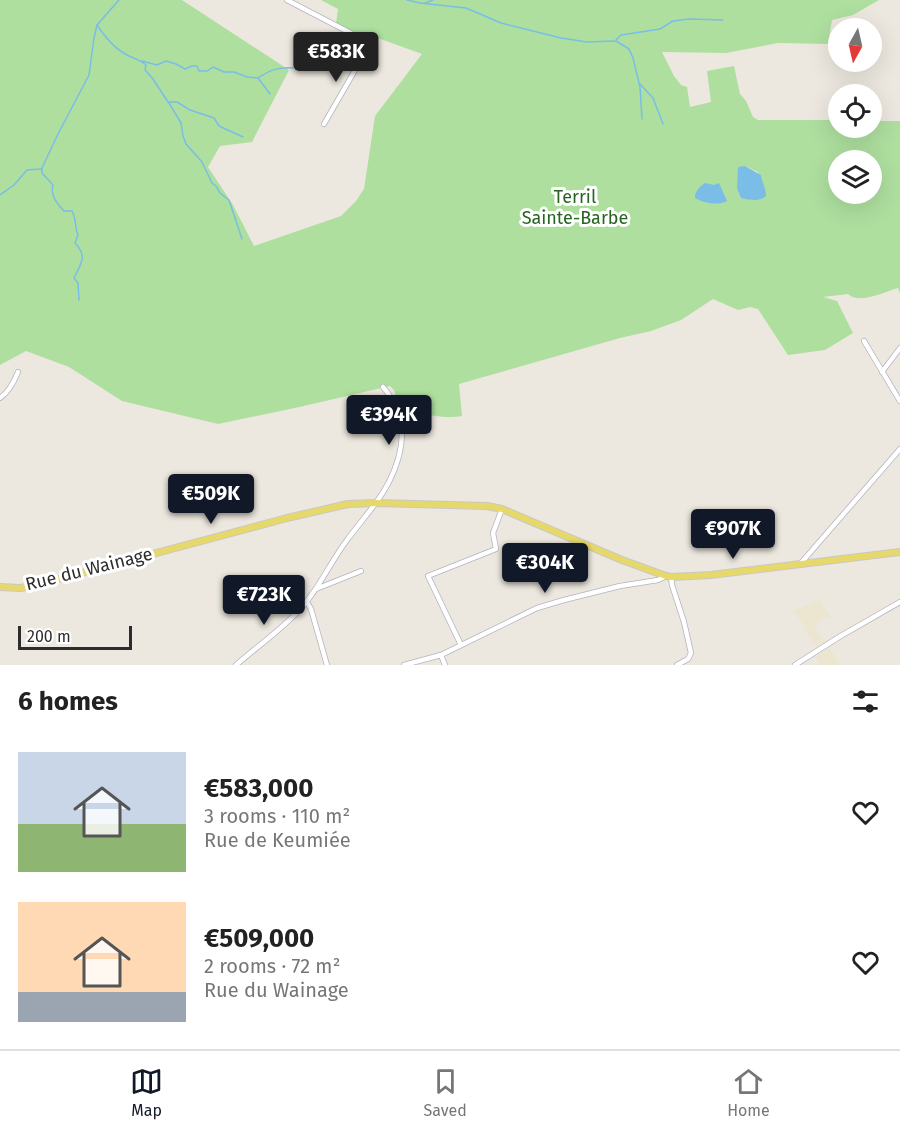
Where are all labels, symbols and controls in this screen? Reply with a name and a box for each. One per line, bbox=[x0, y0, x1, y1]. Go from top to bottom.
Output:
north arrow bbox=[828, 18, 882, 72]
map controls bbox=[828, 18, 882, 204]
pin: €583K bbox=[294, 32, 378, 83]
text: €583K bbox=[307, 39, 365, 63]
button: locate bbox=[828, 84, 882, 138]
button: layers bbox=[828, 150, 882, 204]
park label: Terril Sainte-Barbe bbox=[522, 186, 628, 229]
pin: €394K bbox=[347, 395, 431, 446]
text: €394K bbox=[361, 402, 417, 426]
pin: €509K bbox=[169, 474, 253, 525]
text: €509K bbox=[182, 481, 240, 505]
pin: €907K bbox=[691, 509, 775, 560]
text: €907K bbox=[705, 516, 761, 540]
street label: Rue du Wainage bbox=[23, 543, 155, 595]
pin: €304K bbox=[503, 543, 587, 594]
text: €304K bbox=[516, 550, 574, 574]
pin: €723K bbox=[222, 575, 306, 626]
text: €723K bbox=[237, 582, 291, 606]
scale bar bbox=[18, 623, 132, 650]
text: 200 m bbox=[27, 627, 71, 646]
icon: filters bbox=[849, 685, 882, 718]
text: 6 homes bbox=[18, 686, 118, 717]
text: €583,000 bbox=[204, 773, 313, 804]
icon: home bbox=[66, 776, 138, 848]
icon: heart bbox=[849, 796, 882, 829]
text: 3 rooms · 110 m² bbox=[204, 804, 350, 828]
text: Rue de Keumiée bbox=[204, 828, 351, 852]
text: €509,000 bbox=[204, 923, 314, 954]
icon: home bbox=[66, 926, 138, 998]
icon: heart bbox=[849, 946, 882, 979]
text: 2 rooms · 72 m² bbox=[204, 954, 340, 978]
text: Rue du Wainage bbox=[204, 978, 349, 1002]
tab: Map bbox=[130, 1065, 163, 1120]
tab: Saved bbox=[424, 1065, 467, 1120]
tab: Home bbox=[727, 1065, 770, 1120]

